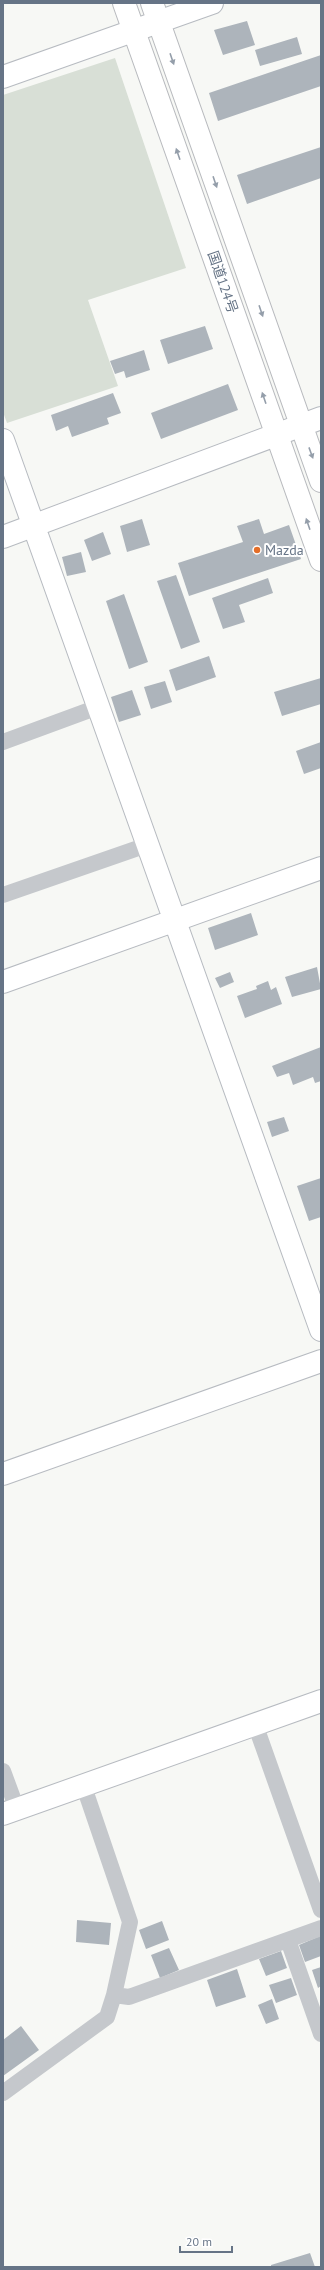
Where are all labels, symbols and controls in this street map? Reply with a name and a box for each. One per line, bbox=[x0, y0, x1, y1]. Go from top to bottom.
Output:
one-way arrow bbox=[169, 53, 175, 65]
one-way arrow bbox=[175, 148, 181, 160]
one-way arrow bbox=[212, 176, 218, 188]
street label: 国道124号 bbox=[204, 248, 242, 316]
one-way arrow bbox=[258, 306, 264, 318]
one-way arrow bbox=[261, 392, 267, 404]
one-way arrow bbox=[308, 448, 314, 460]
one-way arrow bbox=[305, 517, 311, 529]
place label: Mazda bbox=[265, 541, 304, 559]
marker: Mazda bbox=[252, 545, 262, 555]
scale bar bbox=[180, 2228, 232, 2254]
text: 20 m bbox=[186, 2234, 212, 2249]

